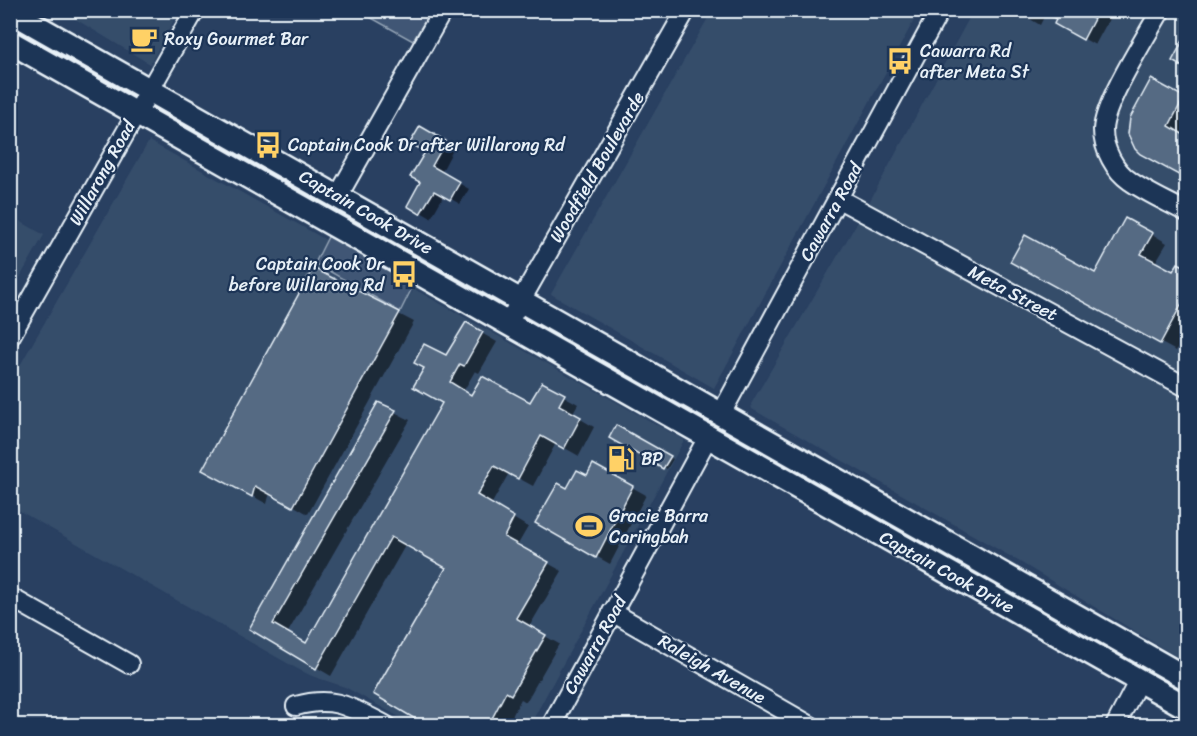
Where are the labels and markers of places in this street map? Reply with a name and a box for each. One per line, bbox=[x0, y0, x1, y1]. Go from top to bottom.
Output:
place label: Roxy Gourmet Bar bbox=[164, 23, 310, 55]
cafe icon: Roxy Gourmet Bar bbox=[129, 24, 159, 54]
place label: Cawarra Rd after Meta St bbox=[920, 35, 1030, 88]
bus stop icon: Cawarra Rd after Meta St bbox=[885, 46, 915, 76]
place label: Captain Cook Dr after Willarong Rd bbox=[288, 129, 566, 161]
bus stop icon: Captain Cook Dr after Willarong Rd bbox=[253, 130, 283, 160]
place label: Captain Cook Dr before Willarong Rd bbox=[229, 248, 386, 301]
bus stop icon: Captain Cook Dr before Willarong Rd bbox=[389, 259, 419, 289]
place label: BP bbox=[641, 443, 663, 475]
fuel station icon: BP bbox=[606, 444, 636, 474]
place label: Gracie Barra Caringbah bbox=[609, 500, 709, 553]
sports icon: Gracie Barra Caringbah bbox=[574, 511, 604, 541]

